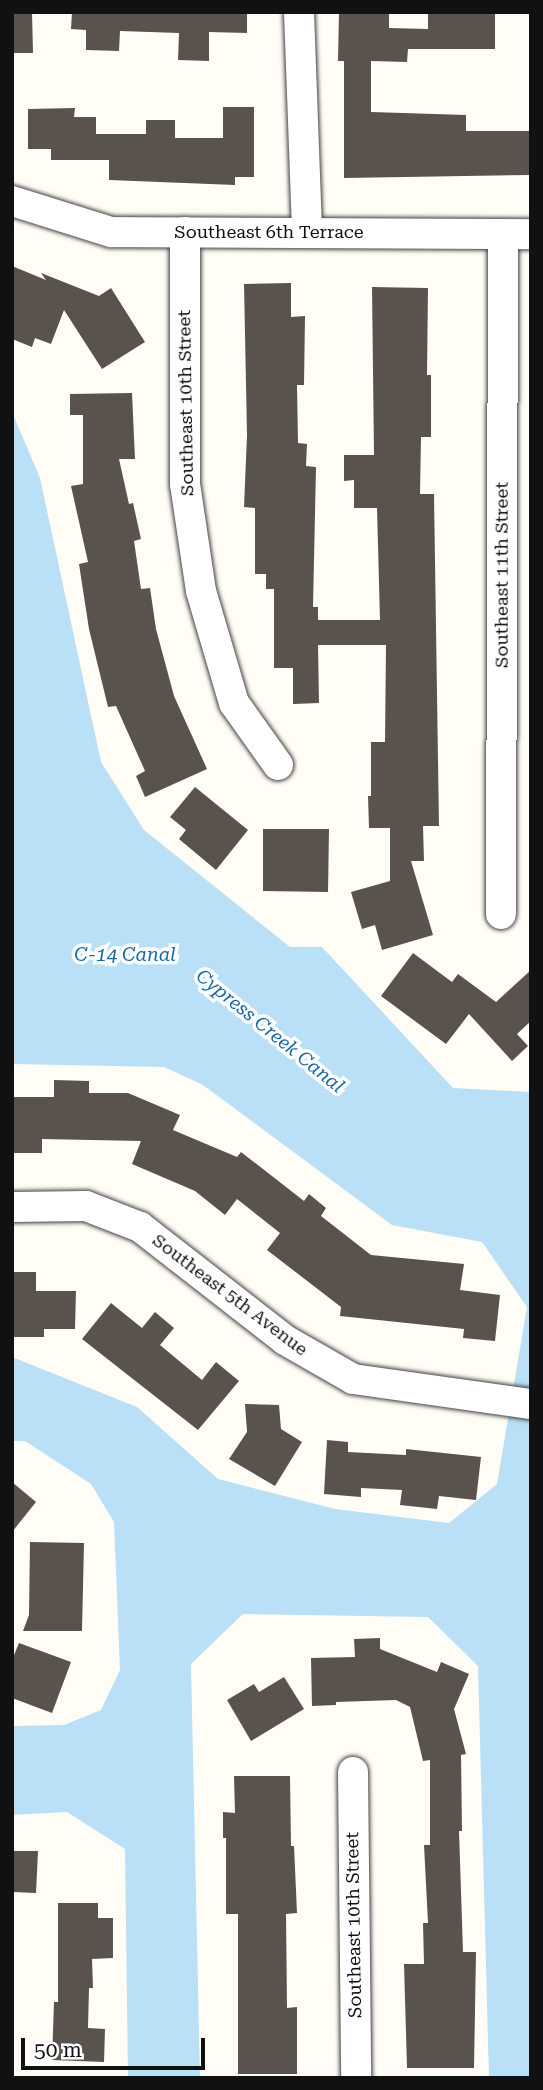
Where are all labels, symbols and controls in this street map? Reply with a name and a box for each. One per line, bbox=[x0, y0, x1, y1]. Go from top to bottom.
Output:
street label: Southeast 6th Terrace bbox=[174, 221, 364, 243]
street label: Southeast 10th Street bbox=[174, 310, 198, 496]
street label: Southeast 11th Street bbox=[491, 482, 513, 668]
water label: C-14 Canal bbox=[74, 944, 176, 966]
water label: Cypress Creek Canal bbox=[191, 964, 349, 1098]
street label: Southeast 5th Avenue bbox=[148, 1230, 312, 1360]
street label: Southeast 10th Street bbox=[342, 1832, 366, 2018]
scale bar bbox=[24, 2024, 208, 2068]
text: 50 m bbox=[34, 2038, 82, 2062]

